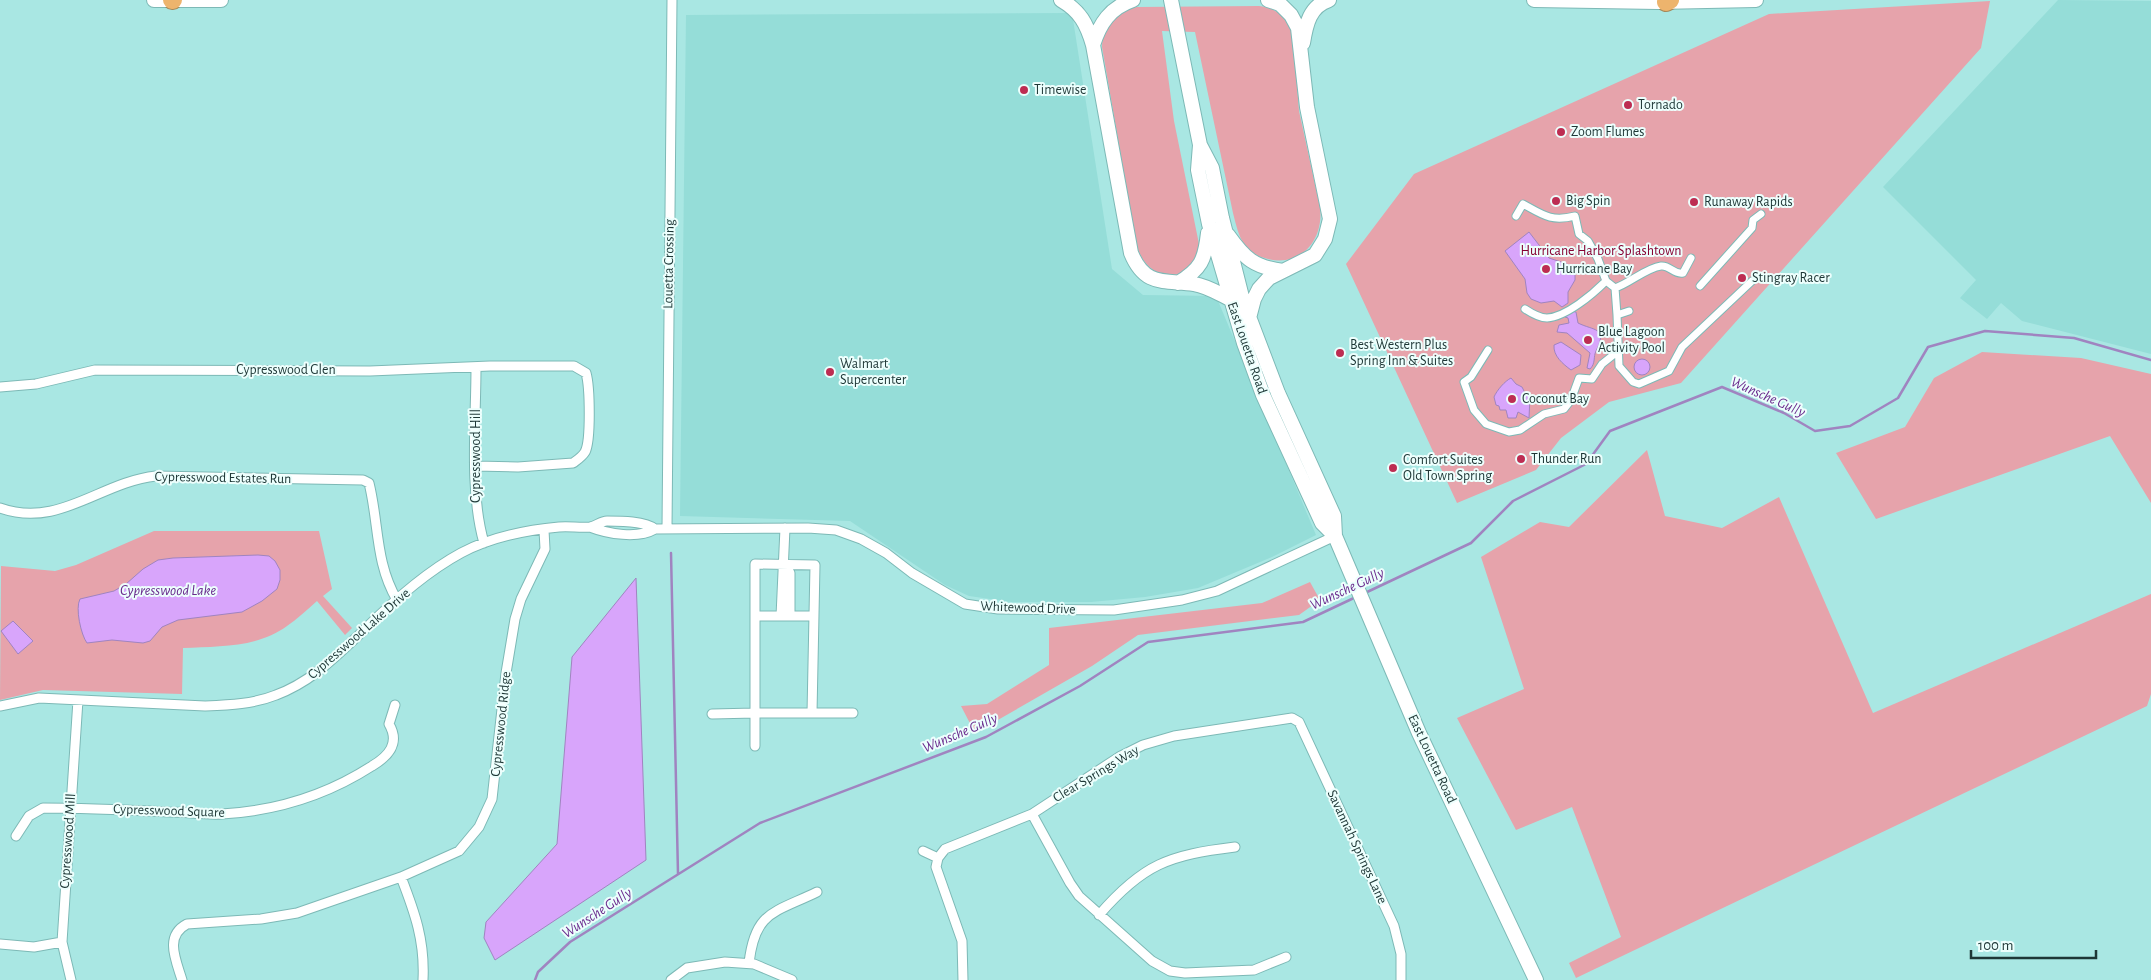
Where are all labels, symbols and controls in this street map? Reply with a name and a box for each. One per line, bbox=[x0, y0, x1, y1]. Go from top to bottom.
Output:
place label: Timewise bbox=[1034, 83, 1086, 97]
marker: Timewise bbox=[1018, 84, 1030, 96]
place label: Tornado bbox=[1638, 98, 1683, 112]
marker: Tornado bbox=[1622, 99, 1634, 111]
place label: Zoom Flumes bbox=[1571, 125, 1645, 139]
marker: Zoom Flumes bbox=[1555, 126, 1567, 138]
place label: Big Spin bbox=[1566, 194, 1610, 208]
marker: Big Spin bbox=[1550, 195, 1562, 207]
place label: Runaway Rapids bbox=[1704, 195, 1793, 209]
marker: Runaway Rapids bbox=[1688, 196, 1700, 208]
street label: Louetta Crossing bbox=[661, 219, 677, 309]
park label: Hurricane Harbor Splashtown bbox=[1520, 244, 1682, 258]
place label: Hurricane Bay bbox=[1556, 262, 1632, 276]
marker: Hurricane Bay bbox=[1540, 263, 1552, 275]
place label: Stingray Racer bbox=[1752, 271, 1830, 285]
marker: Stingray Racer bbox=[1736, 272, 1748, 284]
street label: East Louetta Road bbox=[1225, 300, 1269, 396]
place label: Blue Lagoon Activity Pool bbox=[1598, 325, 1665, 355]
marker: Blue Lagoon Activity Pool bbox=[1582, 334, 1594, 346]
place label: Best Western Plus Spring Inn & Suites bbox=[1350, 338, 1453, 368]
marker: Best Western Plus Spring Inn & Suites bbox=[1334, 347, 1346, 359]
place label: Walmart Supercenter bbox=[840, 357, 907, 387]
street label: Cypresswood Glen bbox=[236, 363, 336, 377]
marker: Walmart Supercenter bbox=[824, 366, 836, 378]
water label: Wunsche Gully bbox=[1729, 374, 1808, 420]
place label: Coconut Bay bbox=[1522, 392, 1589, 406]
marker: Coconut Bay bbox=[1506, 393, 1518, 405]
street label: Cypresswood Hill bbox=[469, 409, 483, 503]
place label: Thunder Run bbox=[1531, 452, 1601, 466]
place label: Comfort Suites Old Town Spring bbox=[1403, 453, 1492, 483]
marker: Thunder Run bbox=[1515, 453, 1527, 465]
marker: Comfort Suites Old Town Spring bbox=[1387, 462, 1399, 474]
street label: Cypresswood Estates Run bbox=[155, 470, 291, 486]
water label: Wunsche Gully bbox=[1308, 565, 1387, 613]
water label: Cypresswood Lake bbox=[120, 583, 216, 598]
street label: Cypresswood Lake Drive bbox=[305, 586, 413, 682]
street label: Whitewood Drive bbox=[980, 599, 1076, 617]
street label: Cypresswood Ridge bbox=[489, 671, 513, 777]
water label: Wunsche Gully bbox=[920, 710, 1000, 755]
street label: East Louetta Road bbox=[1405, 712, 1459, 806]
street label: Clear Springs Way bbox=[1051, 743, 1141, 805]
street label: Savannah Springs Lane bbox=[1324, 788, 1390, 906]
street label: Cypresswood Mill bbox=[58, 793, 78, 889]
street label: Cypresswood Square bbox=[113, 802, 225, 820]
water label: Wunsche Gully bbox=[559, 885, 635, 941]
scale bar bbox=[1971, 928, 2096, 960]
text: 100 m bbox=[1978, 938, 2013, 953]

